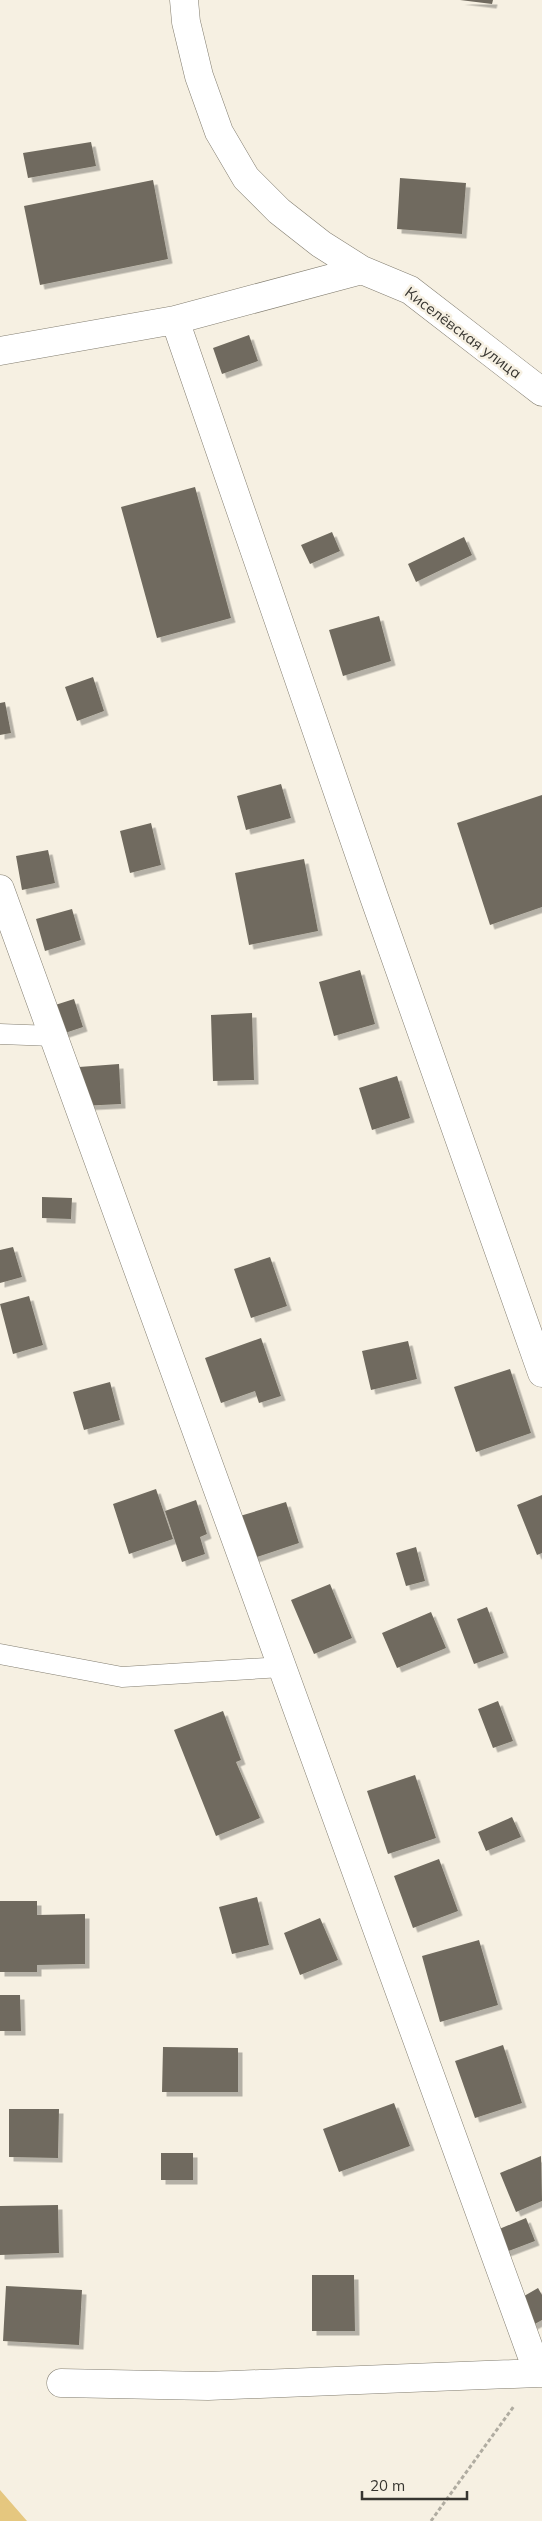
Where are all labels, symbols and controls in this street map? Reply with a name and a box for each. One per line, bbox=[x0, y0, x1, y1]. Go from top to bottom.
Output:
street label: Киселёвская улица bbox=[401, 283, 525, 383]
scale bar bbox=[362, 2468, 467, 2500]
text: 20 m bbox=[370, 2476, 405, 2495]

